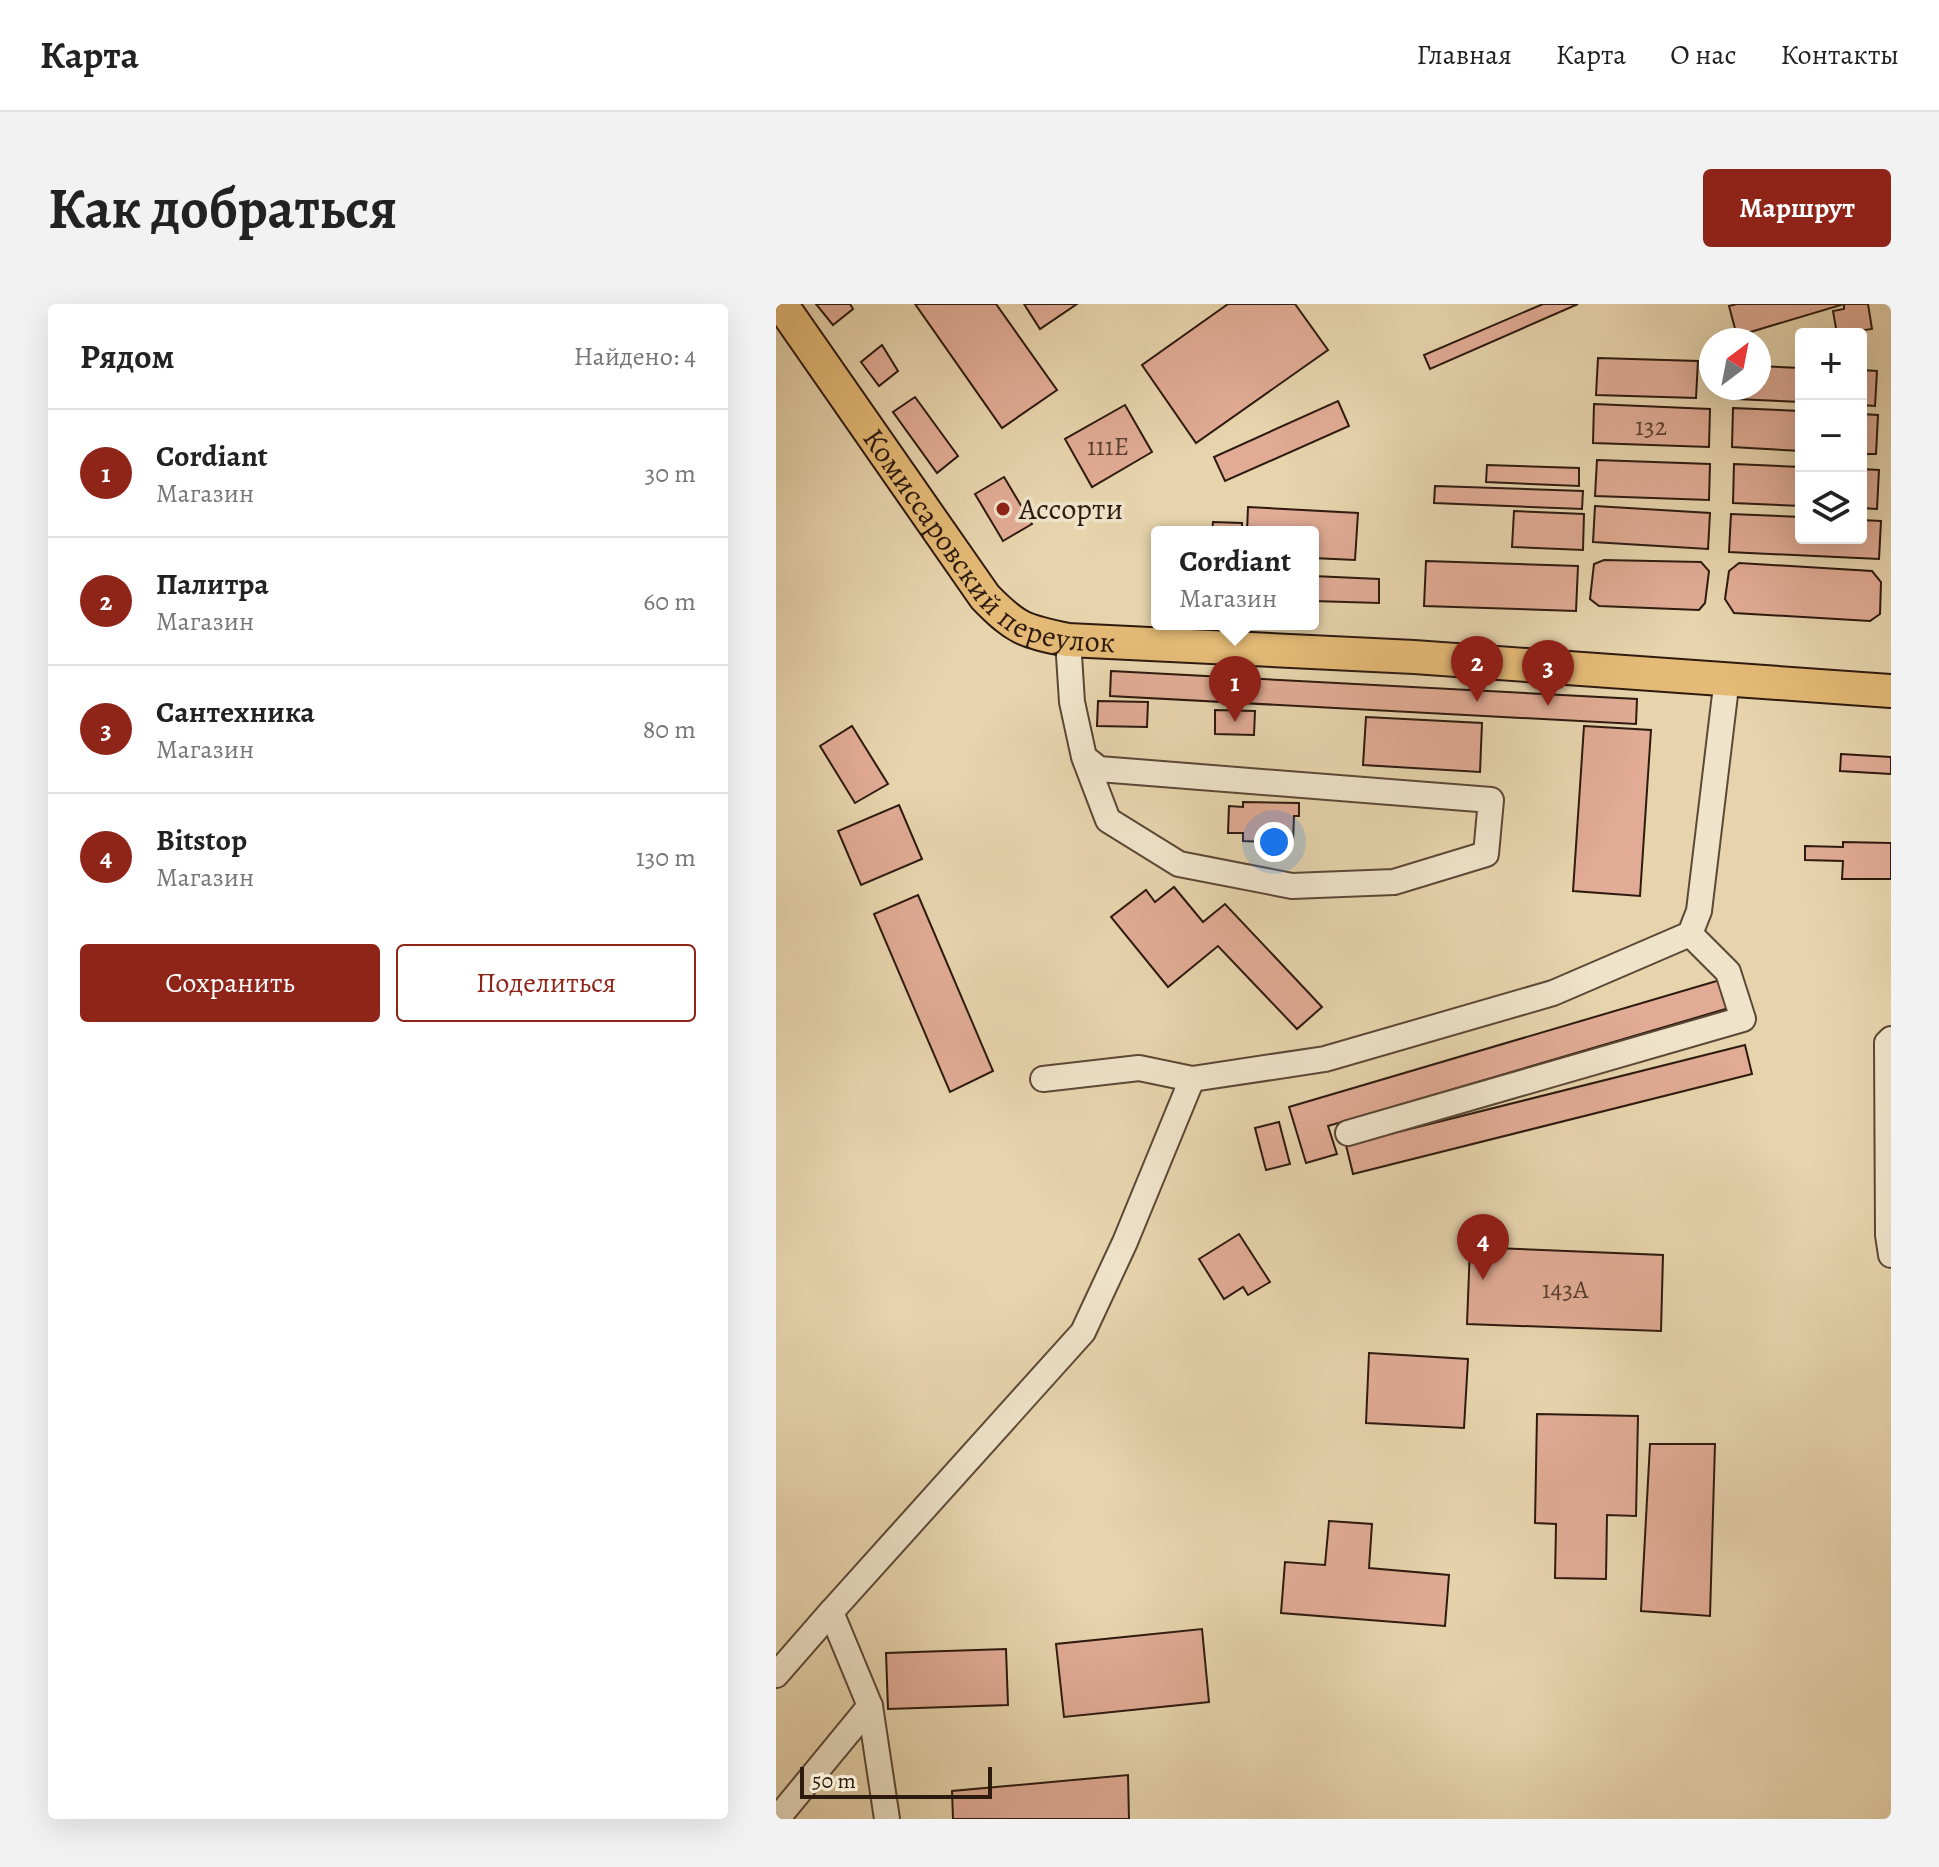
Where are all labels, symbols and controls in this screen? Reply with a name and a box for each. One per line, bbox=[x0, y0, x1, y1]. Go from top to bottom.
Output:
text: Карта bbox=[40, 29, 139, 81]
text: Главная bbox=[1416, 36, 1512, 74]
text: Карта bbox=[1556, 36, 1626, 74]
text: О нас bbox=[1670, 36, 1737, 74]
text: Контакты bbox=[1781, 36, 1899, 74]
button: Маршрут bbox=[1703, 169, 1891, 247]
text: Как добраться bbox=[48, 170, 397, 246]
north arrow bbox=[1699, 328, 1771, 400]
map controls bbox=[1795, 328, 1867, 544]
button: + bbox=[1795, 328, 1867, 400]
text: Рядом bbox=[80, 333, 174, 380]
text: Найдено: 4 bbox=[574, 339, 696, 374]
button: − bbox=[1795, 400, 1867, 472]
house number: 132 bbox=[1635, 409, 1667, 444]
street label: Комиссаровский переулок bbox=[854, 420, 1116, 662]
house number: 111Е bbox=[1087, 429, 1129, 464]
text: Cordiant bbox=[156, 436, 268, 476]
text: 1 bbox=[101, 456, 111, 491]
text: 30 m bbox=[645, 456, 696, 491]
button: layers bbox=[1795, 472, 1867, 544]
text: Магазин bbox=[156, 476, 254, 511]
place label: Ассорти bbox=[1018, 489, 1123, 529]
marker: Ассорти bbox=[994, 500, 1012, 518]
popup bbox=[1151, 526, 1319, 630]
text: Cordiant bbox=[1179, 541, 1291, 581]
text: Палитра bbox=[156, 564, 269, 604]
text: Магазин bbox=[1179, 581, 1277, 616]
text: 2 bbox=[100, 584, 112, 619]
text: 60 m bbox=[643, 584, 696, 619]
text: Магазин bbox=[156, 604, 254, 639]
pin: 2 bbox=[1451, 636, 1503, 702]
pin: 3 bbox=[1522, 640, 1574, 706]
pin: 1 bbox=[1209, 656, 1261, 722]
text: Сантехника bbox=[156, 692, 315, 732]
text: 3 bbox=[100, 712, 112, 747]
text: 80 m bbox=[643, 712, 696, 747]
text: Магазин bbox=[156, 732, 254, 767]
text: Bitstop bbox=[156, 820, 247, 860]
your location bbox=[1254, 822, 1294, 862]
text: 4 bbox=[100, 840, 112, 875]
text: 130 m bbox=[636, 840, 696, 875]
text: Магазин bbox=[156, 860, 254, 895]
button: Сохранить bbox=[80, 944, 380, 1022]
button: Поделиться bbox=[396, 944, 696, 1022]
pin: 4 bbox=[1457, 1214, 1509, 1280]
house number: 143А bbox=[1542, 1272, 1589, 1307]
scale bar bbox=[800, 1763, 992, 1799]
text: 50 m bbox=[812, 1766, 856, 1796]

